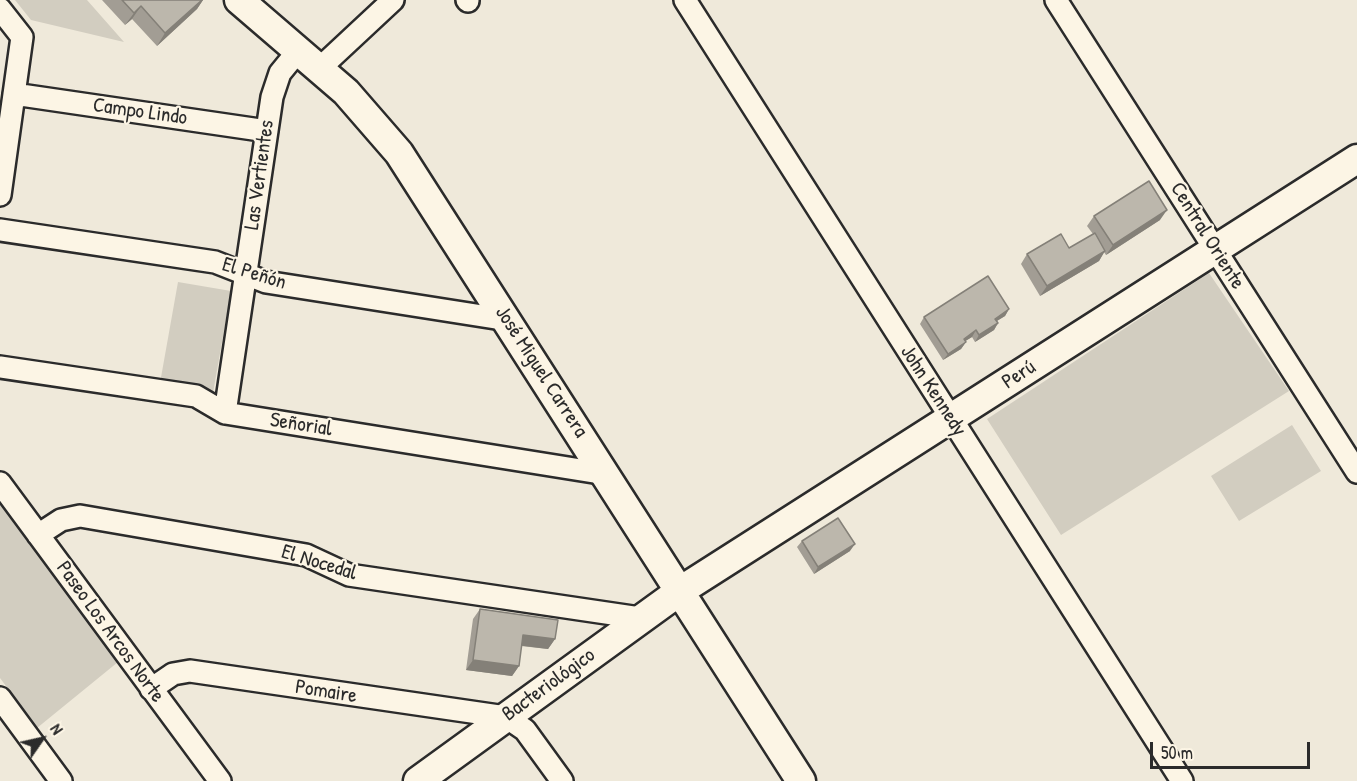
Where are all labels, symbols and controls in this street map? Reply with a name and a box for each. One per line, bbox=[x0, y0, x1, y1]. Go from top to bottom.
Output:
street label: Campo Lindo bbox=[91, 93, 189, 131]
street label: Las Vertientes bbox=[240, 118, 280, 232]
street label: Central Oriente bbox=[1164, 178, 1250, 294]
street label: El Peñón bbox=[219, 252, 289, 296]
street label: José Miguel Carrera bbox=[489, 301, 593, 443]
street label: John Kennedy bbox=[894, 341, 972, 441]
street label: Perú bbox=[997, 355, 1041, 395]
street label: Señorial bbox=[268, 408, 334, 442]
street label: El Nocedal bbox=[278, 540, 360, 586]
street label: Paseo Los Arcos Norte bbox=[50, 556, 170, 708]
street label: Bacteriológico bbox=[498, 643, 600, 727]
street label: Pomaire bbox=[293, 675, 359, 709]
north arrow bbox=[12, 709, 72, 769]
text: N bbox=[45, 719, 68, 739]
scale bar bbox=[1153, 730, 1314, 768]
text: 50 m bbox=[1161, 740, 1193, 765]

